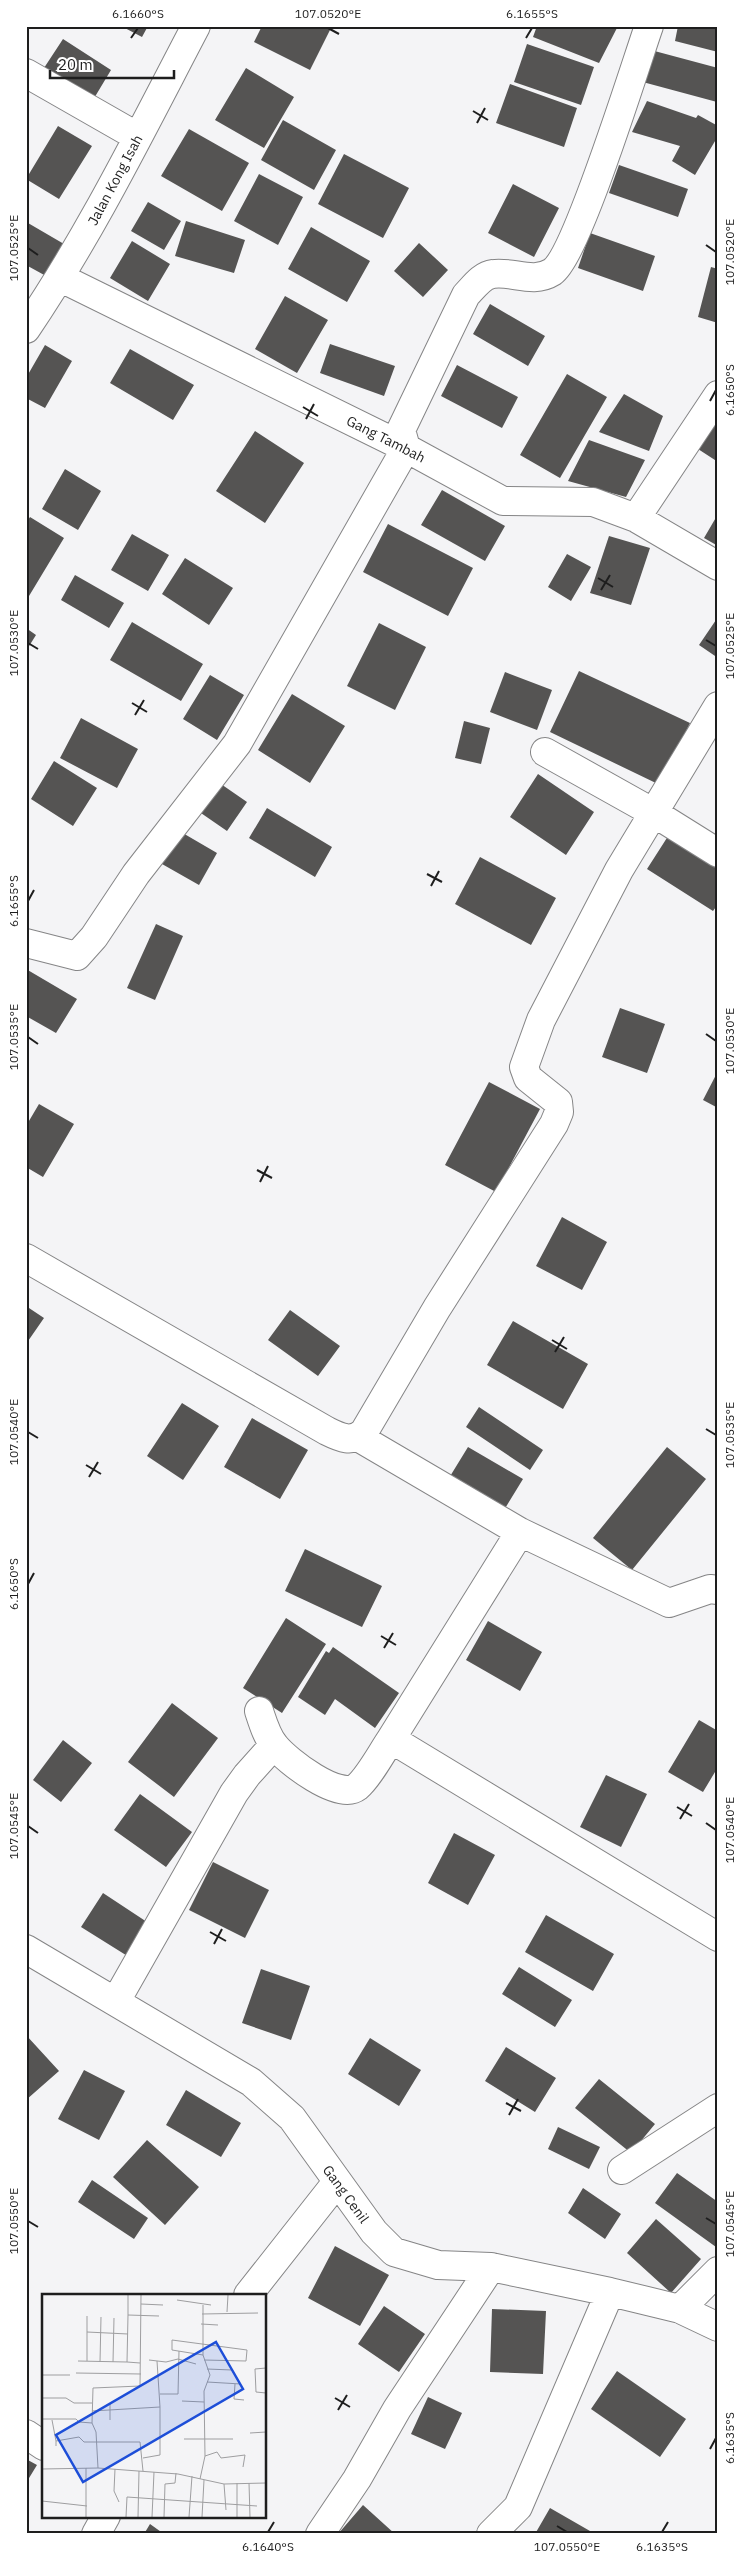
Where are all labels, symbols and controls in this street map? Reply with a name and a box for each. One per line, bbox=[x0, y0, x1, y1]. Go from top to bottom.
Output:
text: 6.1660°S bbox=[112, 6, 164, 21]
text: 107.0520°E bbox=[295, 6, 361, 21]
text: 6.1655°S bbox=[506, 6, 558, 21]
scale bar bbox=[50, 48, 174, 80]
text: 20 m bbox=[58, 55, 93, 74]
street label: Jalan Kong Isah bbox=[84, 132, 146, 228]
text: 107.0525°E bbox=[6, 215, 21, 281]
text: 107.0520°E bbox=[722, 219, 737, 285]
text: 6.1650°S bbox=[722, 364, 737, 416]
street label: Gang Tambah bbox=[344, 411, 428, 467]
text: 107.0530°E bbox=[6, 610, 21, 676]
text: 107.0525°E bbox=[722, 613, 737, 679]
text: 6.1655°S bbox=[6, 875, 21, 927]
text: 107.0535°E bbox=[6, 1004, 21, 1070]
text: 107.0530°E bbox=[722, 1008, 737, 1074]
text: 107.0540°E bbox=[6, 1399, 21, 1465]
text: 107.0535°E bbox=[722, 1402, 737, 1468]
text: 6.1650°S bbox=[6, 1558, 21, 1610]
text: 107.0545°E bbox=[6, 1793, 21, 1859]
text: 107.0540°E bbox=[722, 1797, 737, 1863]
street label: Gang Cenil bbox=[319, 2161, 373, 2227]
text: 107.0550°E bbox=[6, 2188, 21, 2254]
text: 107.0545°E bbox=[722, 2191, 737, 2257]
inset map bbox=[42, 2294, 266, 2518]
text: 6.1635°S bbox=[722, 2412, 737, 2464]
text: 6.1640°S bbox=[242, 2539, 294, 2554]
text: 107.0550°E bbox=[534, 2539, 600, 2554]
text: 6.1635°S bbox=[636, 2539, 688, 2554]

